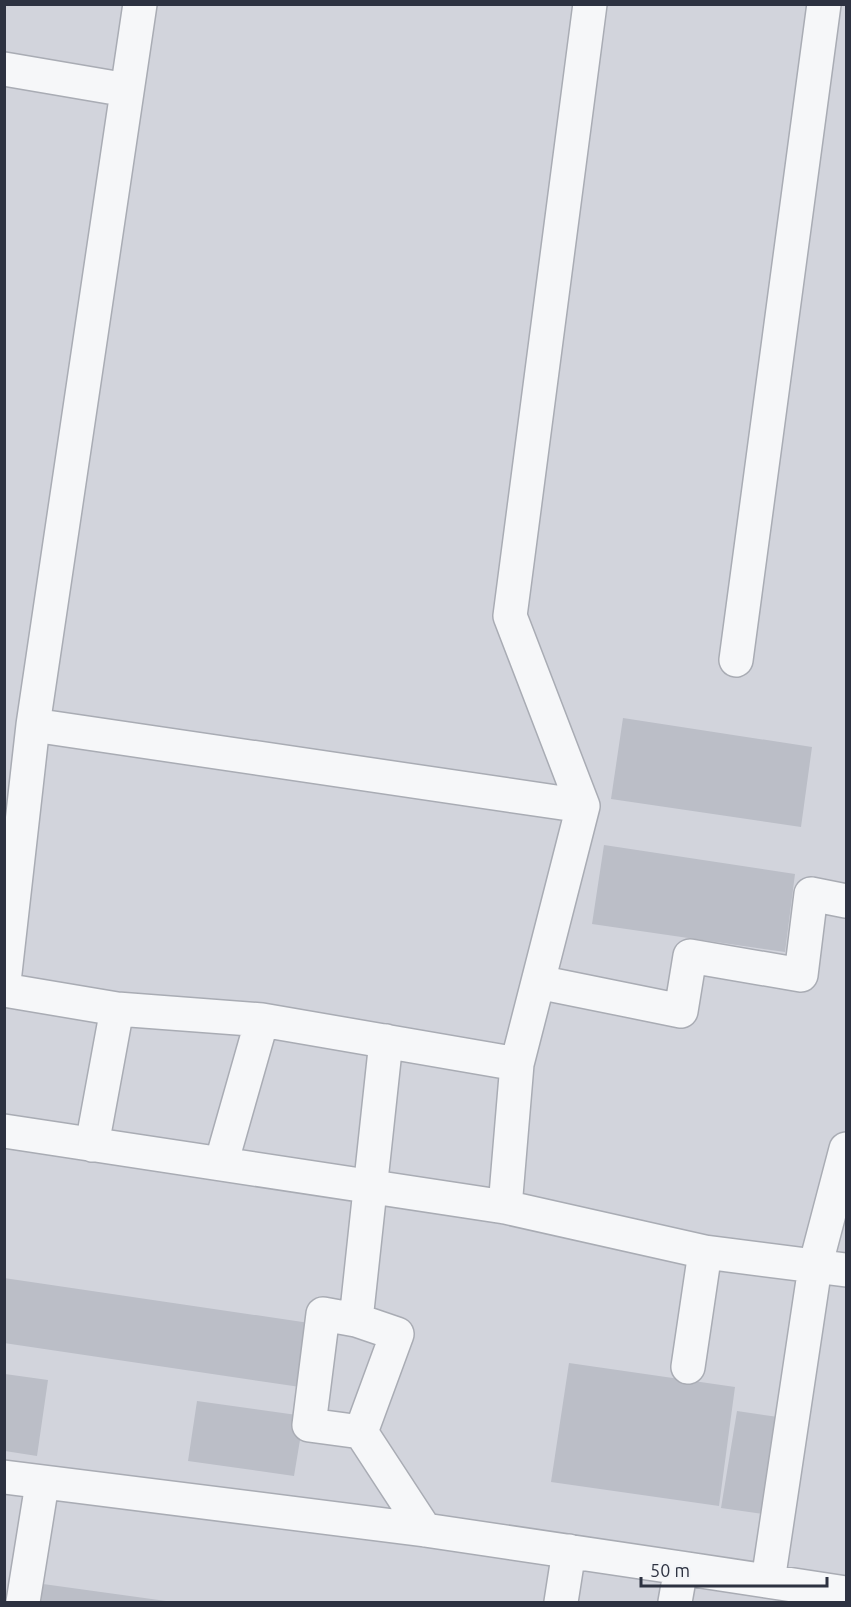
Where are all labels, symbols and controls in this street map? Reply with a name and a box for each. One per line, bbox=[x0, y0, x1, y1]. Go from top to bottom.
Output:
scale bar bbox=[641, 1550, 827, 1588]
text: 50 m bbox=[650, 1560, 690, 1580]

